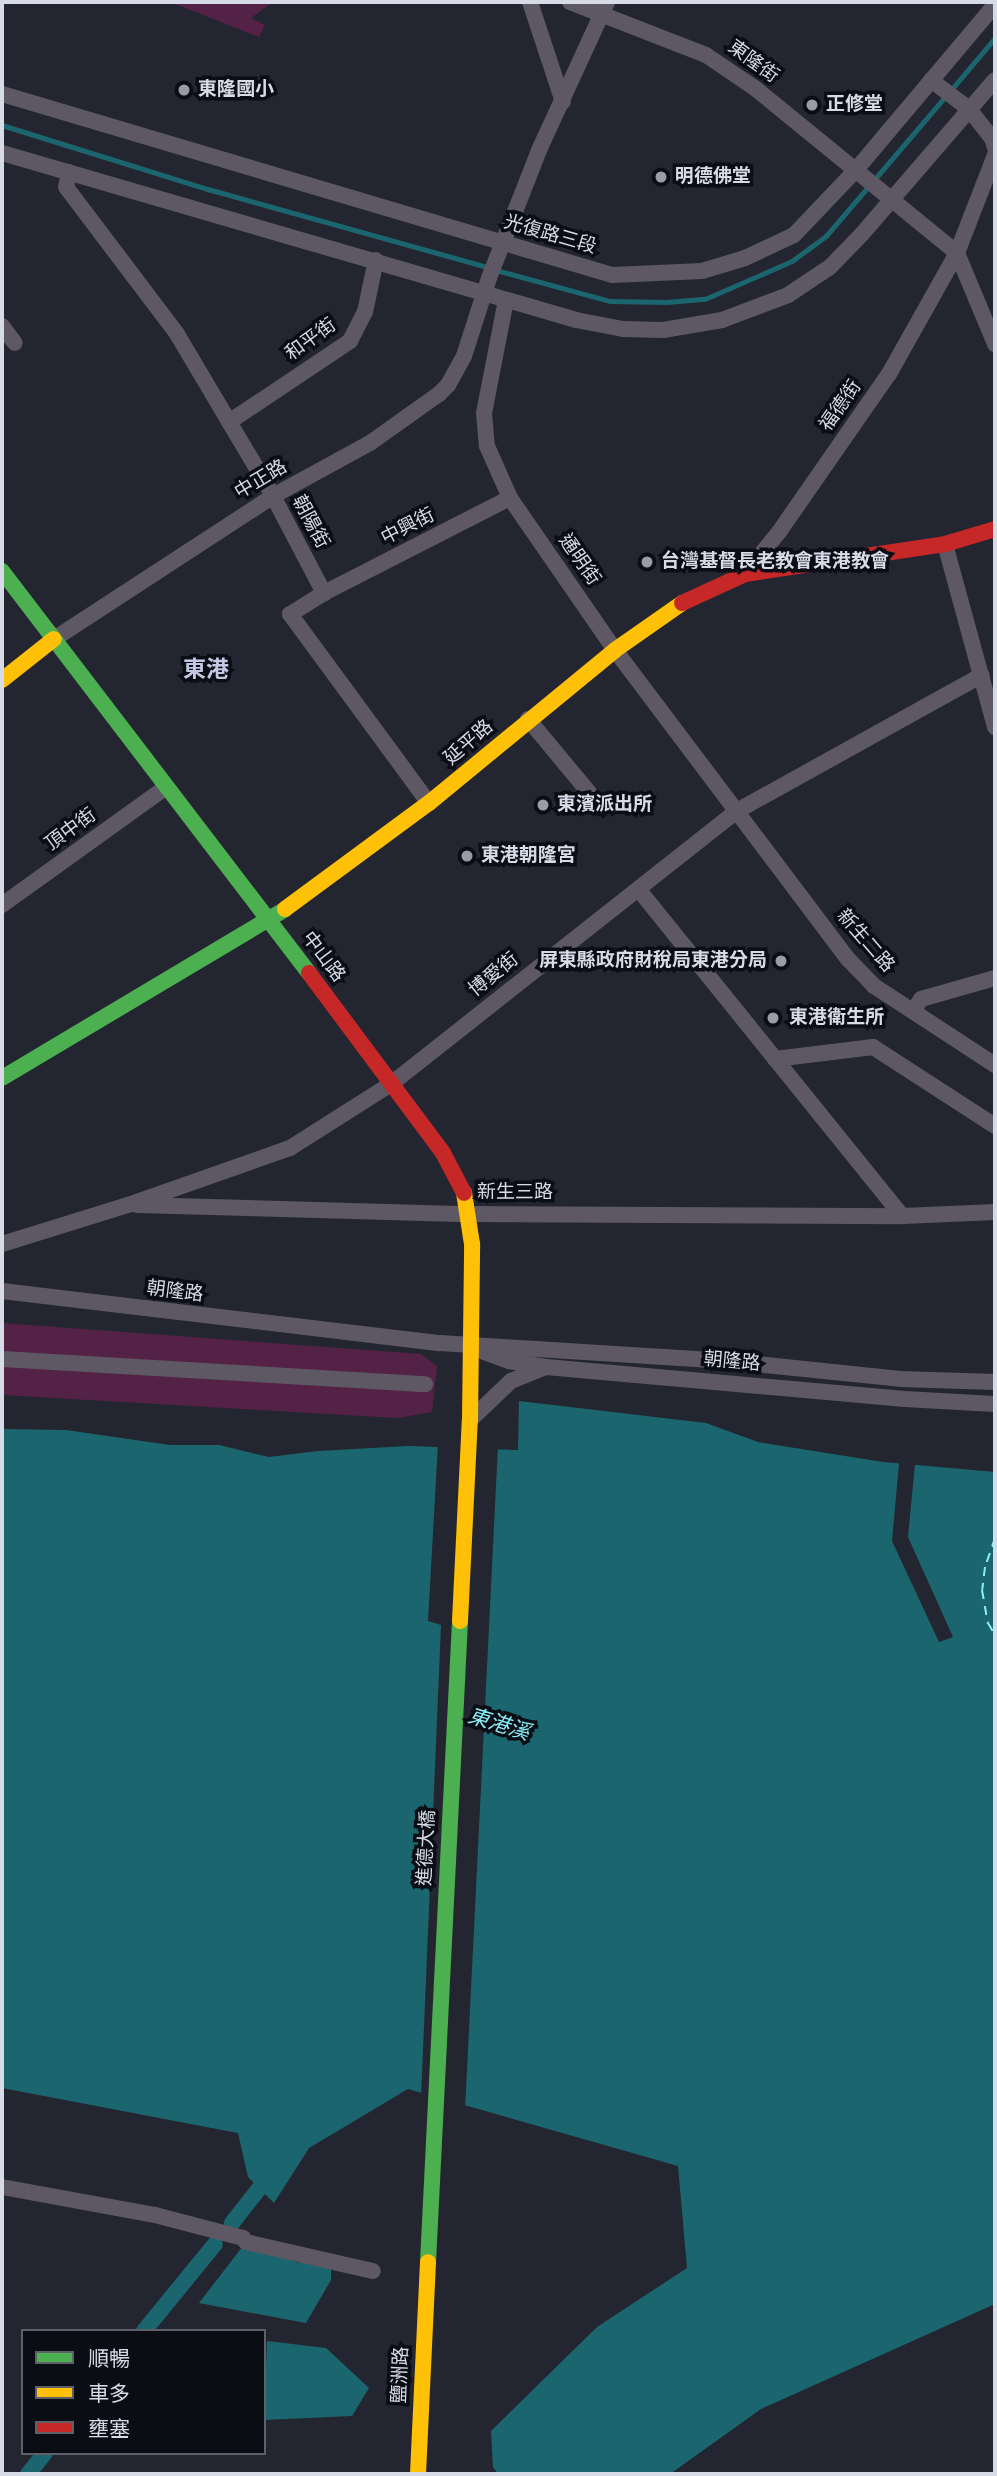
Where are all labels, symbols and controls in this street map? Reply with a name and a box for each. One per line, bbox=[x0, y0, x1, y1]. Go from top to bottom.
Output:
street label: 東隆街 bbox=[723, 36, 783, 88]
place label: 東隆國小 bbox=[198, 79, 274, 101]
marker: 東隆國小 bbox=[176, 82, 192, 98]
place label: 正修堂 bbox=[826, 94, 883, 116]
marker: 正修堂 bbox=[804, 97, 820, 113]
place label: 明德佛堂 bbox=[675, 166, 751, 188]
marker: 明德佛堂 bbox=[653, 169, 669, 185]
street label: 光復路三段 bbox=[501, 211, 599, 259]
street label: 和平街 bbox=[281, 314, 341, 366]
street label: 福德街 bbox=[815, 376, 867, 436]
street label: 中正路 bbox=[231, 456, 291, 504]
street label: 朝陽街 bbox=[287, 491, 333, 553]
street label: 中興街 bbox=[377, 504, 439, 550]
street label: 通明街 bbox=[553, 530, 605, 590]
place label: 台灣基督長老教會東港教會 bbox=[661, 551, 889, 573]
marker: 台灣基督長老教會東港教會 bbox=[639, 554, 655, 570]
district label: 東港 bbox=[183, 656, 229, 684]
street label: 延平路 bbox=[440, 716, 498, 770]
place label: 東濱派出所 bbox=[557, 794, 652, 816]
marker: 東濱派出所 bbox=[535, 797, 551, 813]
street label: 頂中街 bbox=[41, 804, 101, 856]
place label: 東港朝隆宮 bbox=[481, 845, 576, 867]
marker: 東港朝隆宮 bbox=[459, 848, 475, 864]
street label: 新生二路 bbox=[831, 905, 899, 977]
street label: 中山路 bbox=[297, 927, 349, 987]
street label: 博愛街 bbox=[465, 948, 523, 1002]
place label: 屏東縣政府財稅局東港分局 bbox=[539, 950, 767, 972]
marker: 屏東縣政府財稅局東港分局 bbox=[773, 953, 789, 969]
place label: 東港衛生所 bbox=[789, 1007, 884, 1029]
marker: 東港衛生所 bbox=[763, 1008, 783, 1028]
street label: 新生三路 bbox=[477, 1182, 553, 1204]
street label: 朝隆路 bbox=[145, 1277, 205, 1307]
street label: 朝隆路 bbox=[703, 1348, 761, 1376]
water label: 東港溪 bbox=[465, 1703, 533, 1745]
street label: 進德大橋 bbox=[414, 1809, 440, 1887]
legend bbox=[21, 2329, 266, 2455]
text: 順暢 bbox=[88, 2344, 130, 2374]
street label: 鹽洲路 bbox=[389, 2346, 413, 2404]
text: 車多 bbox=[88, 2379, 130, 2409]
text: 壅塞 bbox=[88, 2414, 130, 2444]

